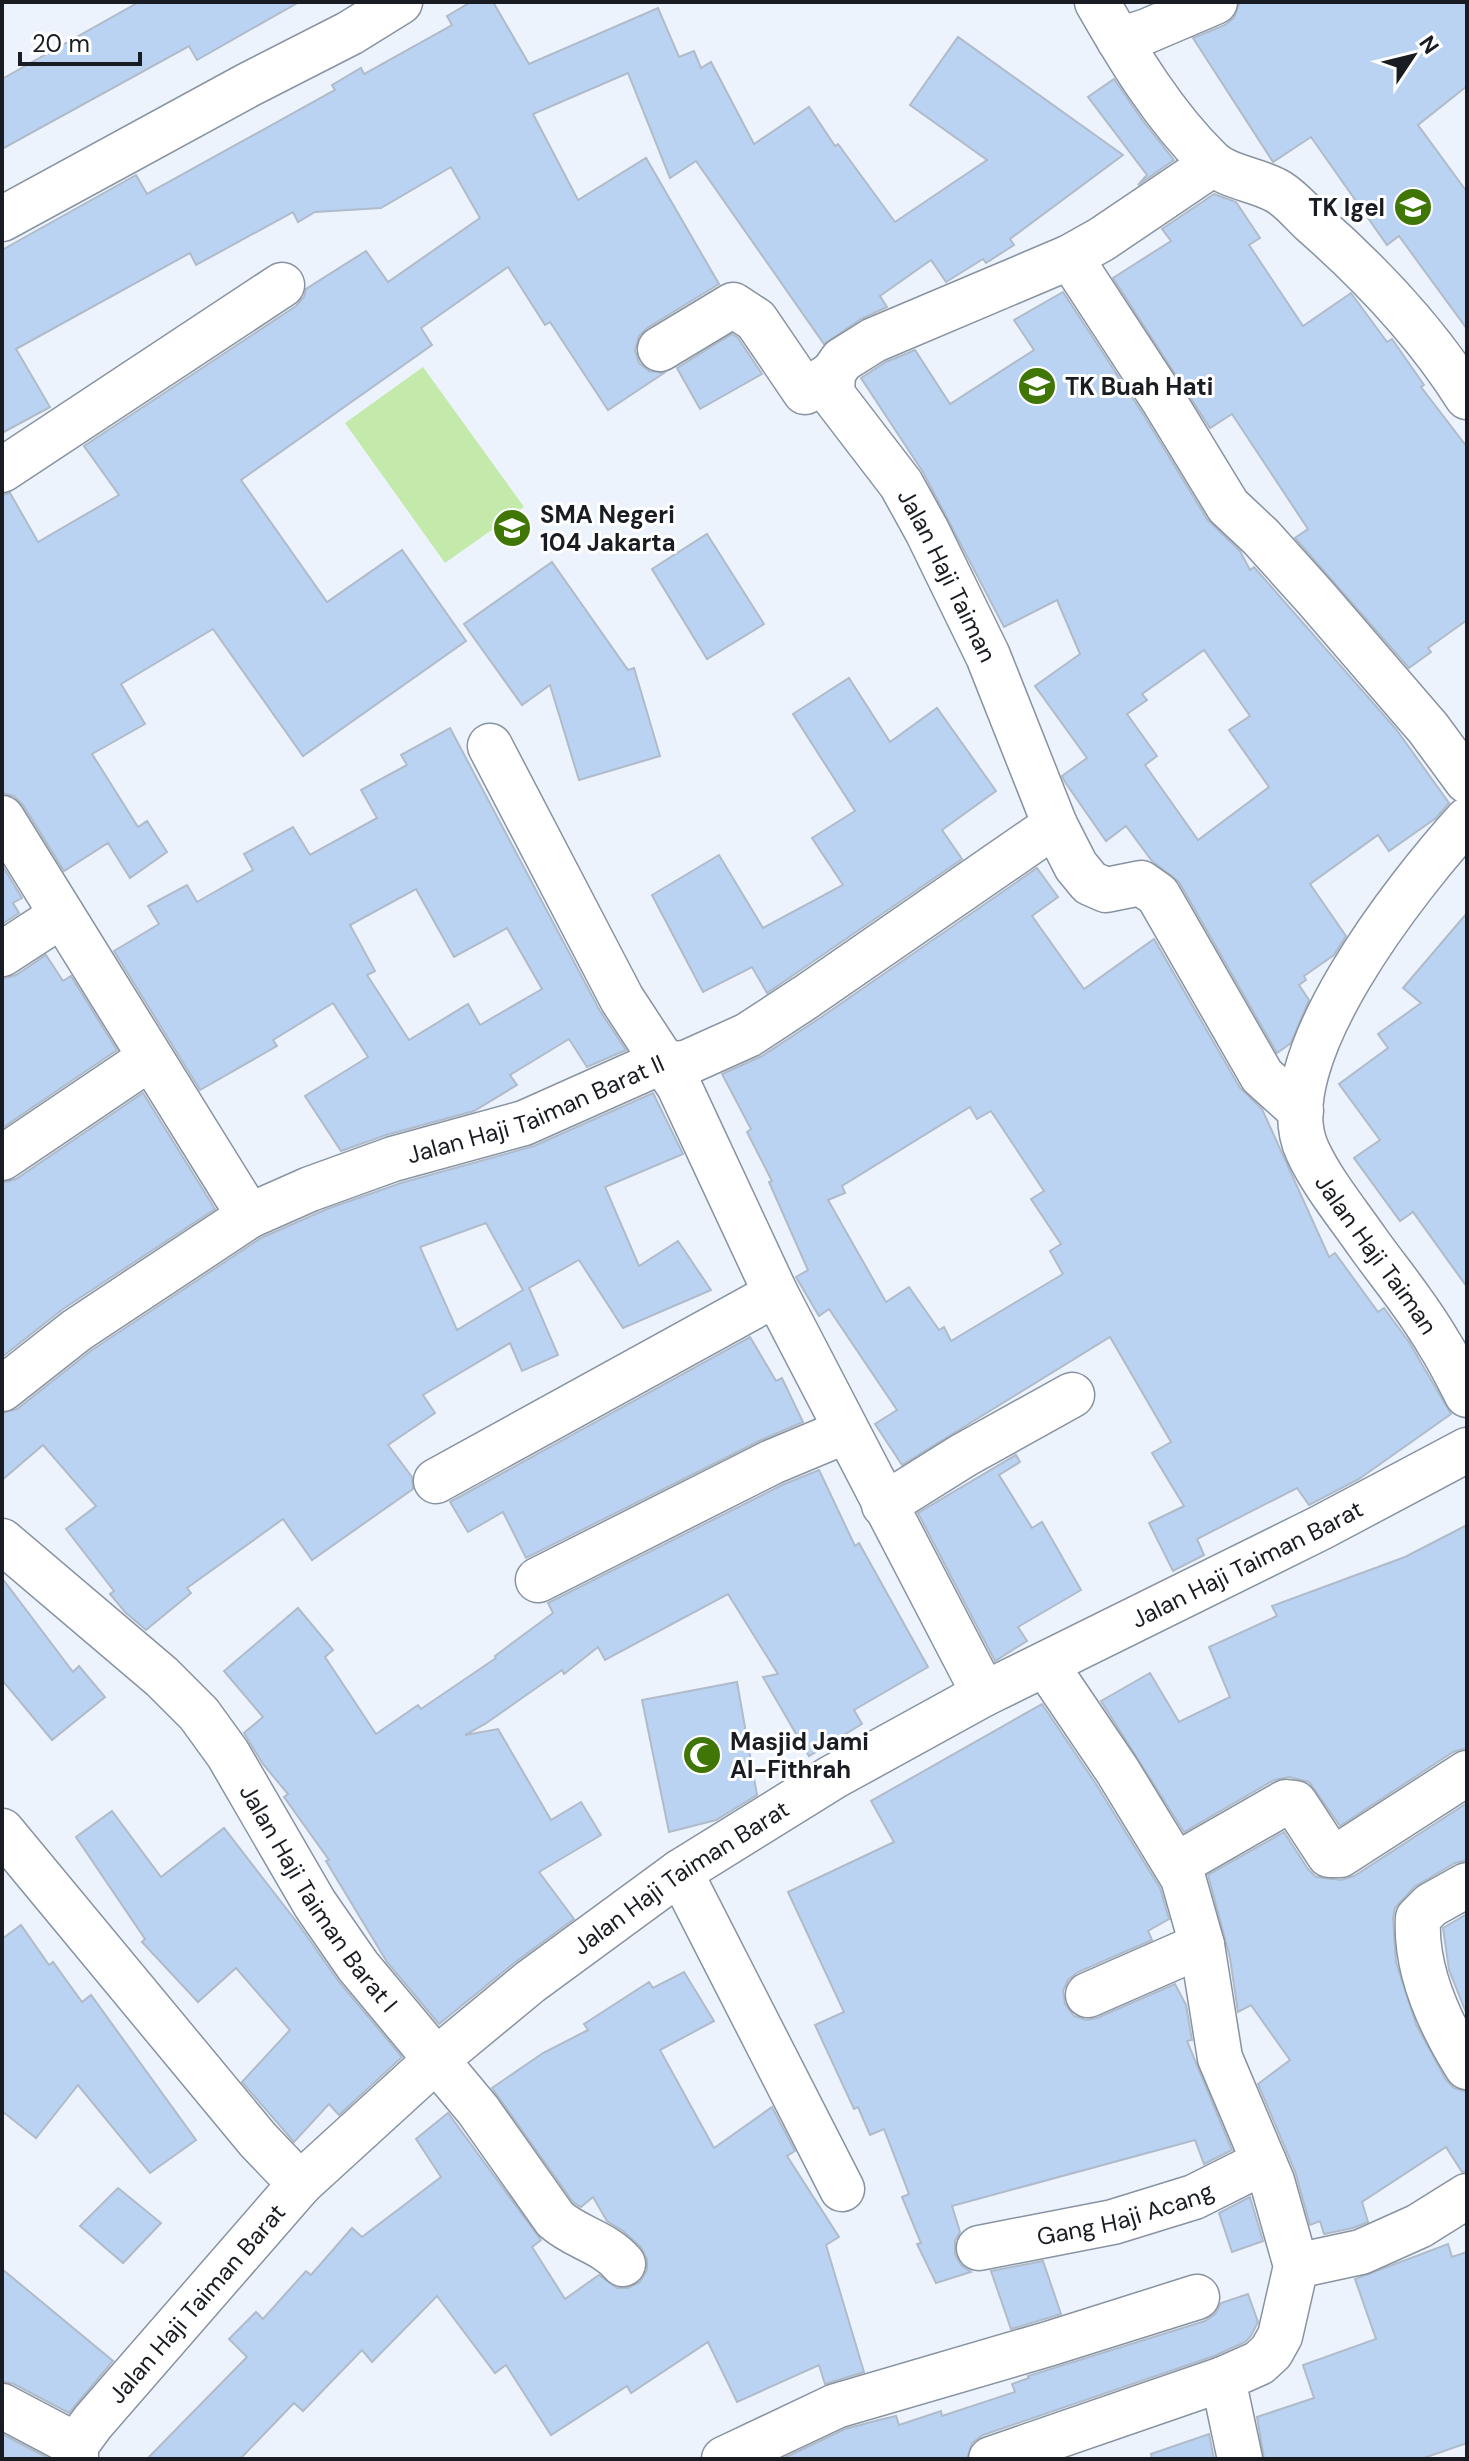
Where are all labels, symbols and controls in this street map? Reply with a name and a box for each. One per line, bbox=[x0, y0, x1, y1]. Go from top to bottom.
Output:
scale bar bbox=[20, 16, 140, 66]
north arrow bbox=[1373, 16, 1453, 96]
text: 20 m bbox=[32, 28, 90, 59]
text: N bbox=[1412, 30, 1445, 60]
school or university icon: TK Igel bbox=[1392, 186, 1434, 228]
place label: TK Igel bbox=[1308, 192, 1385, 223]
school or university icon: TK Buah Hati bbox=[1016, 365, 1058, 407]
place label: TK Buah Hati bbox=[1065, 371, 1213, 402]
street label: Jalan Haji Taiman bbox=[891, 483, 1004, 667]
place label: SMA Negeri 104 Jakarta bbox=[540, 499, 676, 558]
school or university icon: SMA Negeri 104 Jakarta bbox=[491, 507, 533, 549]
street label: Jalan Haji Taiman Barat II bbox=[403, 1047, 669, 1170]
street label: Jalan Haji Taiman bbox=[1309, 1169, 1445, 1340]
street label: Jalan Haji Taiman Barat bbox=[1126, 1493, 1368, 1634]
place label: Masjid Jami Al-Fithrah bbox=[730, 1726, 869, 1785]
mosque icon: Masjid Jami Al-Fithrah bbox=[681, 1734, 723, 1776]
street label: Jalan Haji Taiman Barat I bbox=[233, 1778, 405, 2018]
street label: Jalan Haji Taiman Barat bbox=[566, 1793, 795, 1961]
street label: Gang Haji Acang bbox=[1034, 2174, 1218, 2252]
street label: Jalan Haji Taiman Barat bbox=[101, 2197, 292, 2410]

